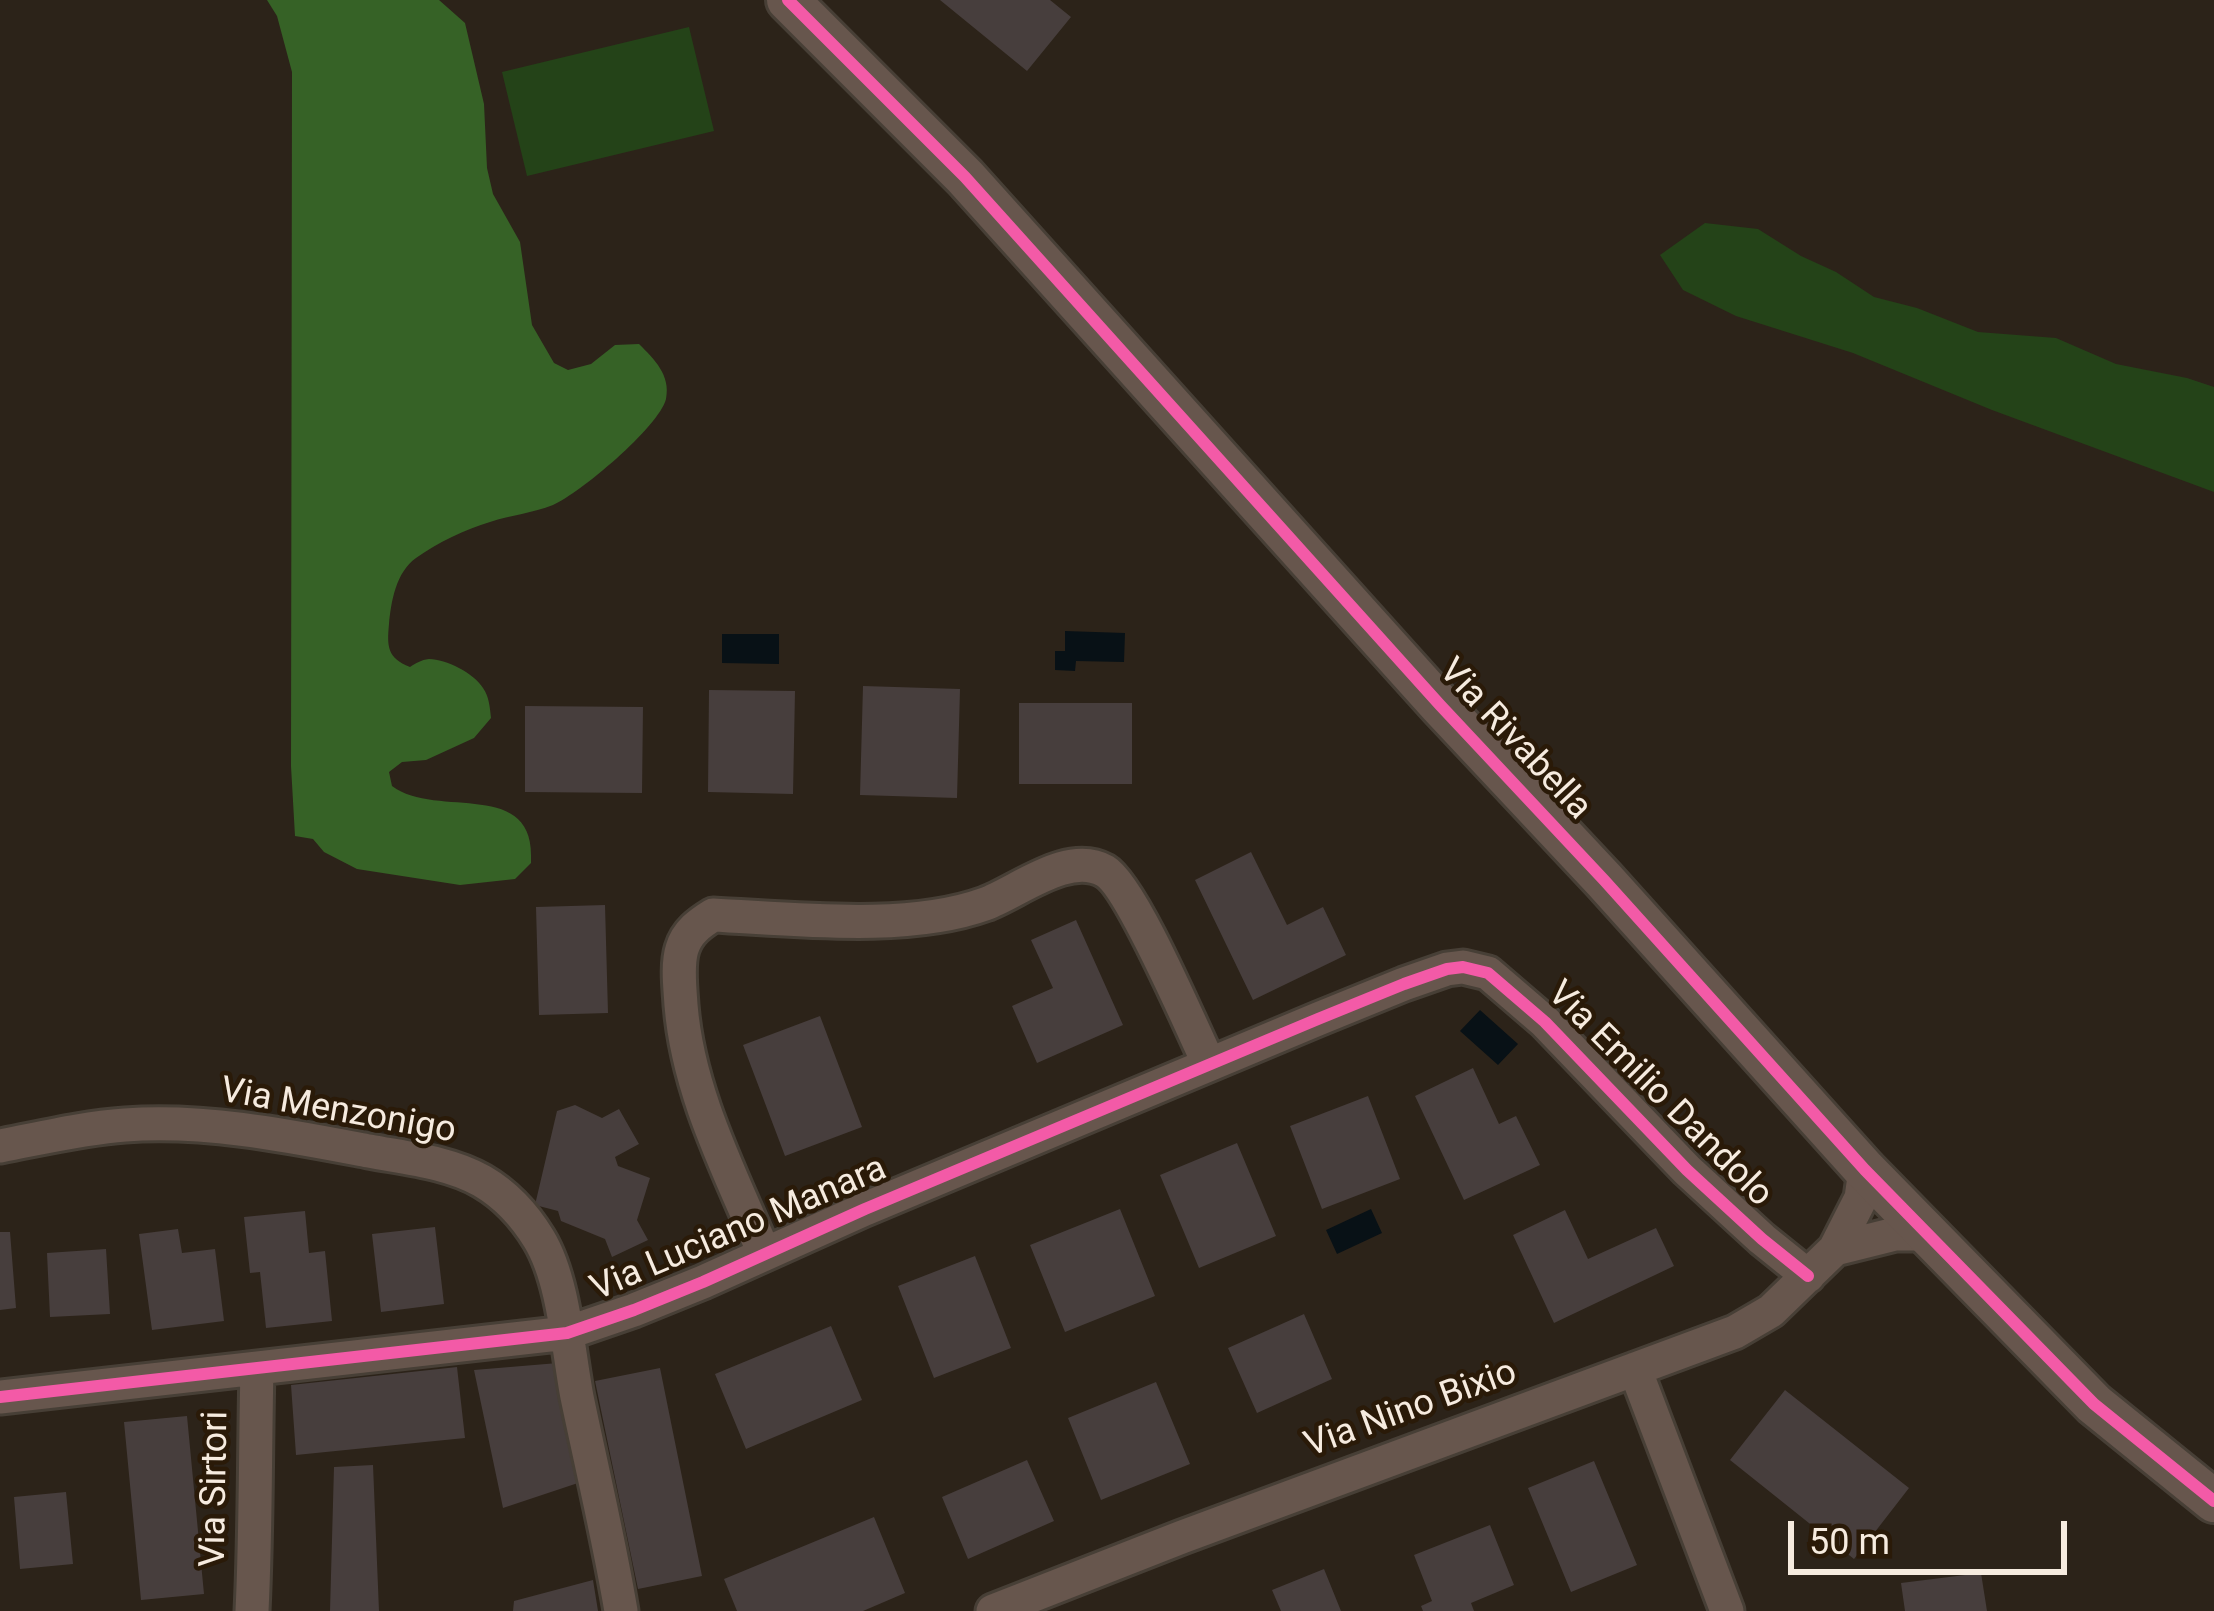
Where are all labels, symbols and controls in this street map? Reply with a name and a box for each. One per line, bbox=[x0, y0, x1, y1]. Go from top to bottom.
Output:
street label: Via Rivabella bbox=[1429, 651, 1599, 829]
street label: Via Emilio Dandolo bbox=[1537, 973, 1781, 1217]
street label: Via Menzonigo bbox=[217, 1070, 459, 1154]
street label: Via Luciano Manara bbox=[585, 1148, 893, 1312]
street label: Via Nino Bixio bbox=[1299, 1352, 1523, 1468]
street label: Via Sirtori bbox=[193, 1410, 239, 1568]
scale bar bbox=[1794, 1497, 2073, 1571]
text: 50 m bbox=[1809, 1521, 1890, 1563]

